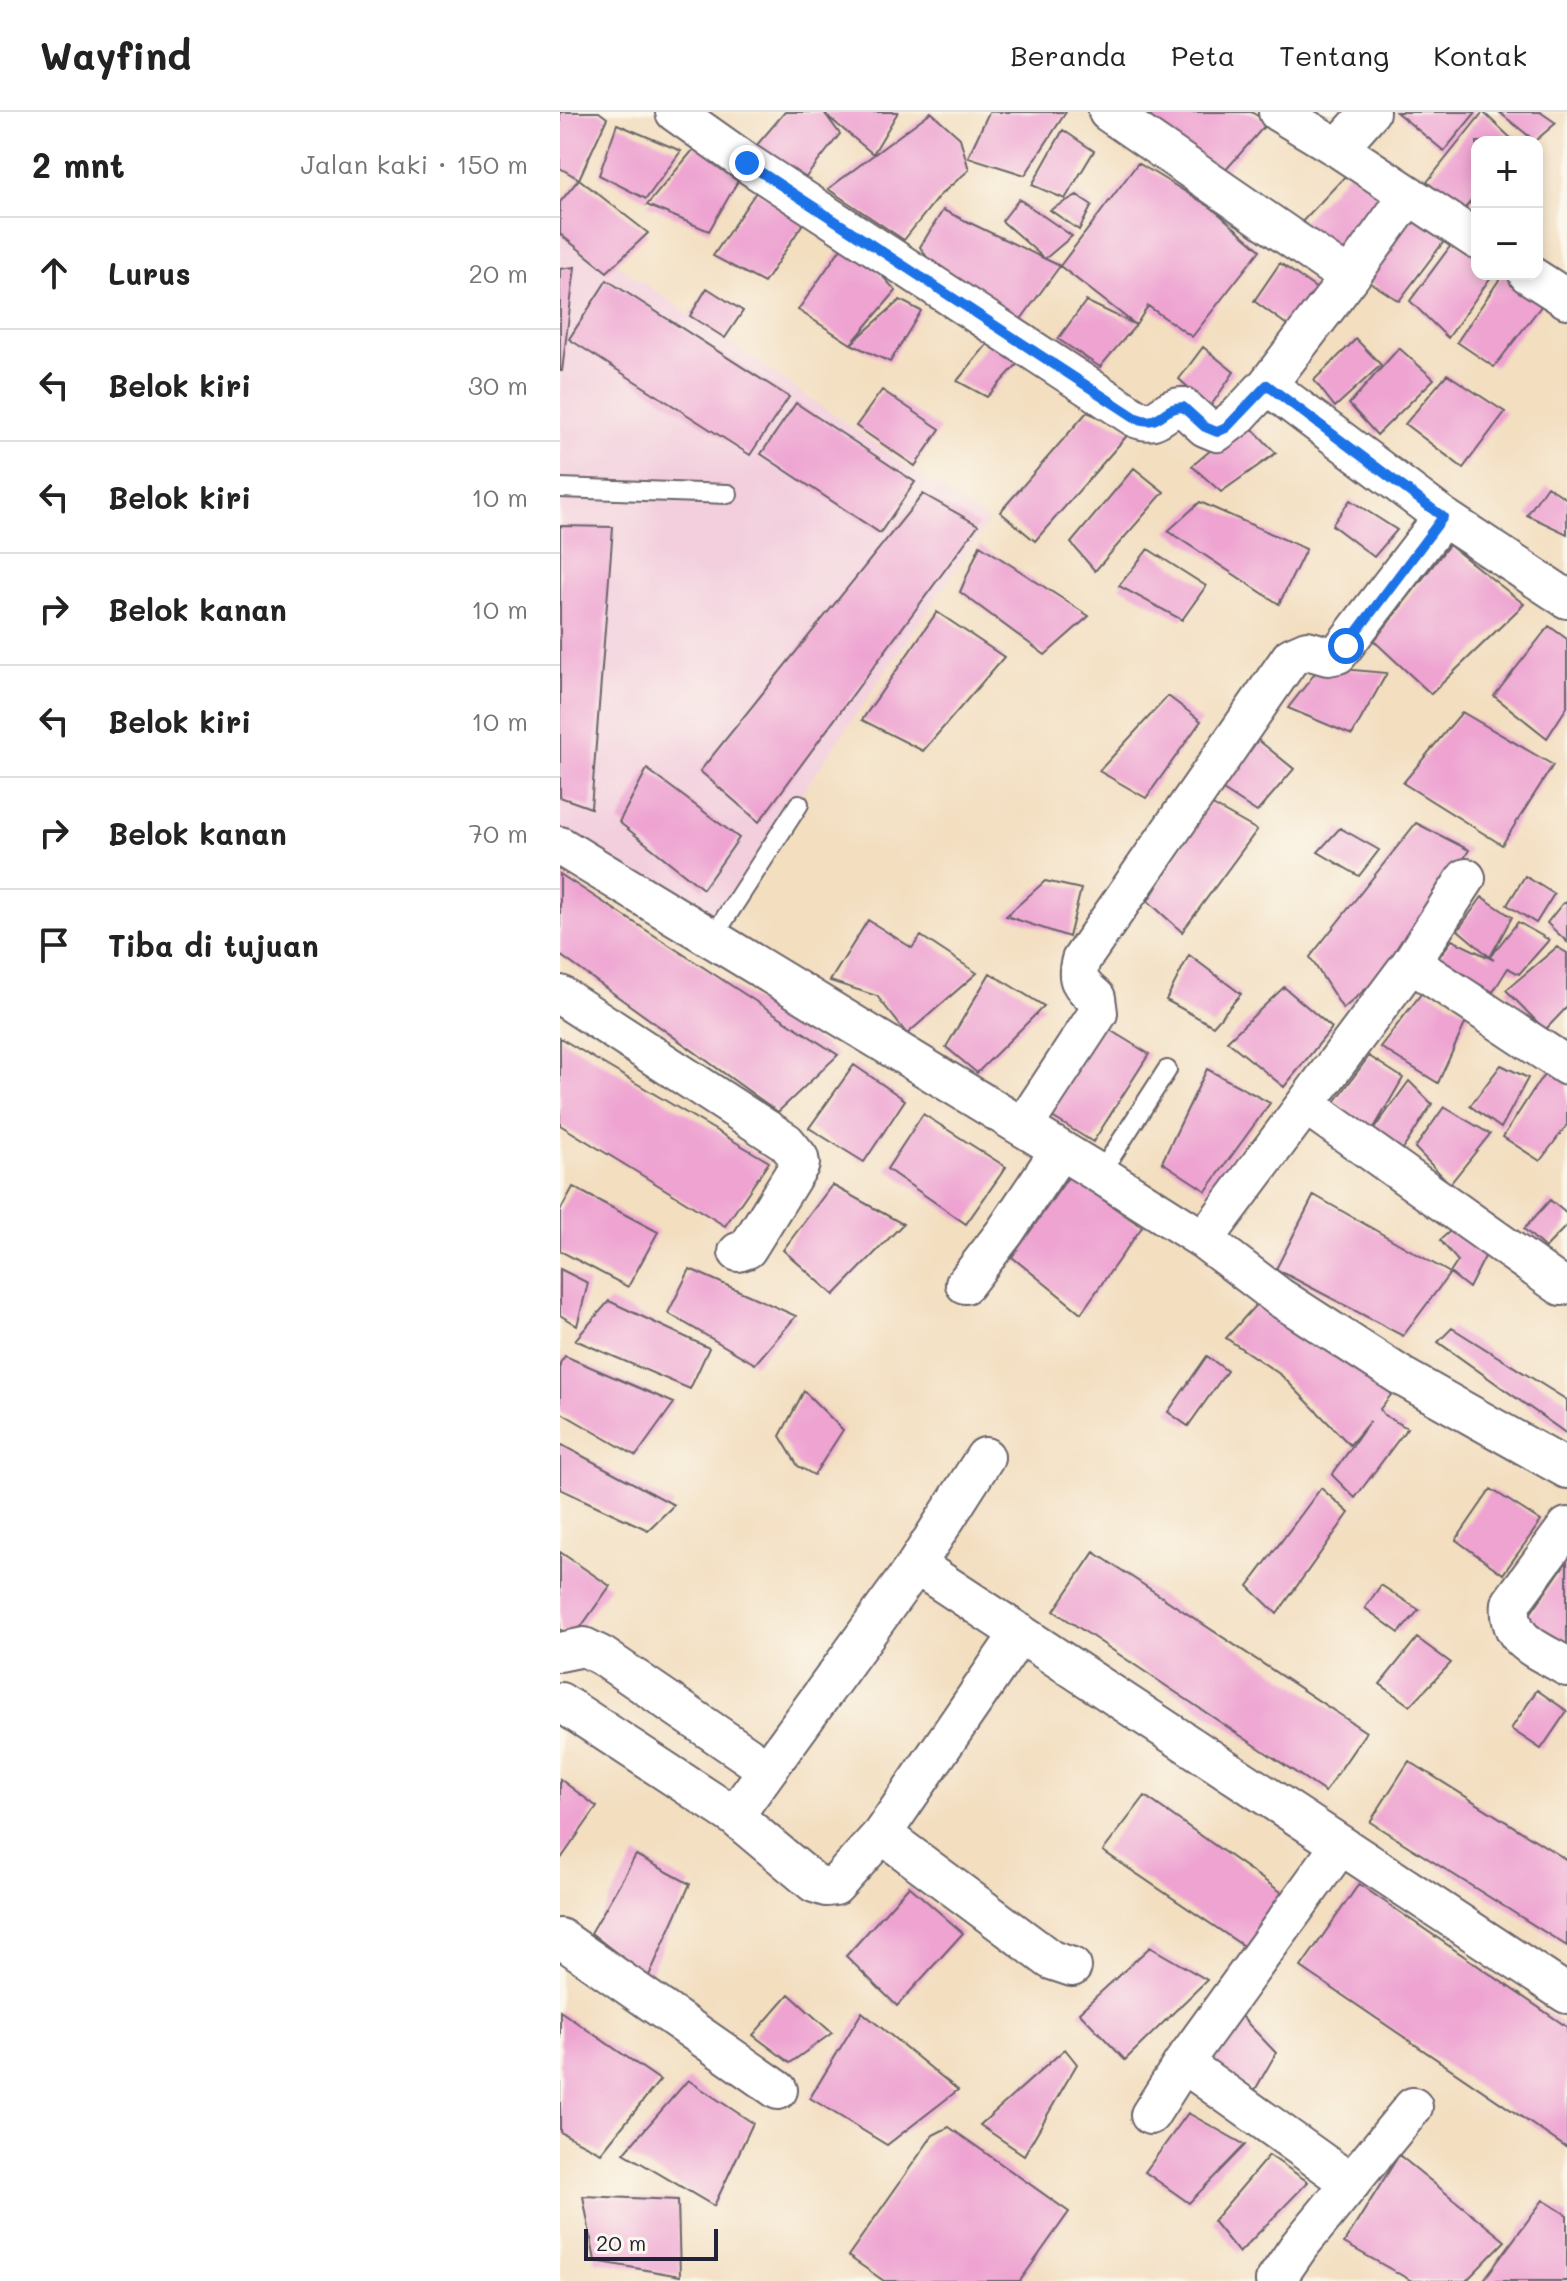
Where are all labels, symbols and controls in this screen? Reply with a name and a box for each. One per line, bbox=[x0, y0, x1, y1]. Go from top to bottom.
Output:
text: Wayfind bbox=[40, 30, 191, 80]
text: Beranda bbox=[1010, 37, 1127, 73]
text: Peta bbox=[1171, 37, 1235, 73]
text: Tentang bbox=[1279, 37, 1389, 73]
text: Kontak bbox=[1433, 37, 1527, 73]
map controls bbox=[1471, 136, 1543, 280]
button: + bbox=[1471, 136, 1543, 208]
text: 2 mnt bbox=[32, 142, 125, 187]
route end bbox=[729, 145, 765, 181]
text: Jalan kaki · 150 m bbox=[300, 147, 528, 181]
button: − bbox=[1471, 208, 1543, 280]
icon: ahead bbox=[32, 251, 76, 295]
text: Lurus bbox=[108, 253, 191, 293]
text: 20 m bbox=[468, 256, 528, 290]
icon: left bbox=[32, 363, 76, 407]
text: Belok kiri bbox=[108, 365, 251, 405]
text: 30 m bbox=[468, 368, 528, 402]
icon: left bbox=[32, 475, 76, 519]
text: Belok kiri bbox=[108, 477, 251, 517]
text: 10 m bbox=[471, 480, 528, 514]
icon: right bbox=[32, 587, 76, 631]
text: Belok kanan bbox=[108, 589, 287, 629]
text: 10 m bbox=[471, 592, 528, 626]
route start bbox=[1328, 628, 1364, 664]
icon: left bbox=[32, 699, 76, 743]
text: Belok kiri bbox=[108, 701, 251, 741]
text: 10 m bbox=[471, 704, 528, 738]
icon: right bbox=[32, 811, 76, 855]
text: Belok kanan bbox=[108, 813, 287, 853]
text: 70 m bbox=[468, 816, 528, 850]
icon: arrive bbox=[32, 923, 76, 967]
text: Tiba di tujuan bbox=[108, 925, 319, 965]
scale bar bbox=[584, 2225, 718, 2261]
text: 20 m bbox=[596, 2228, 646, 2257]

